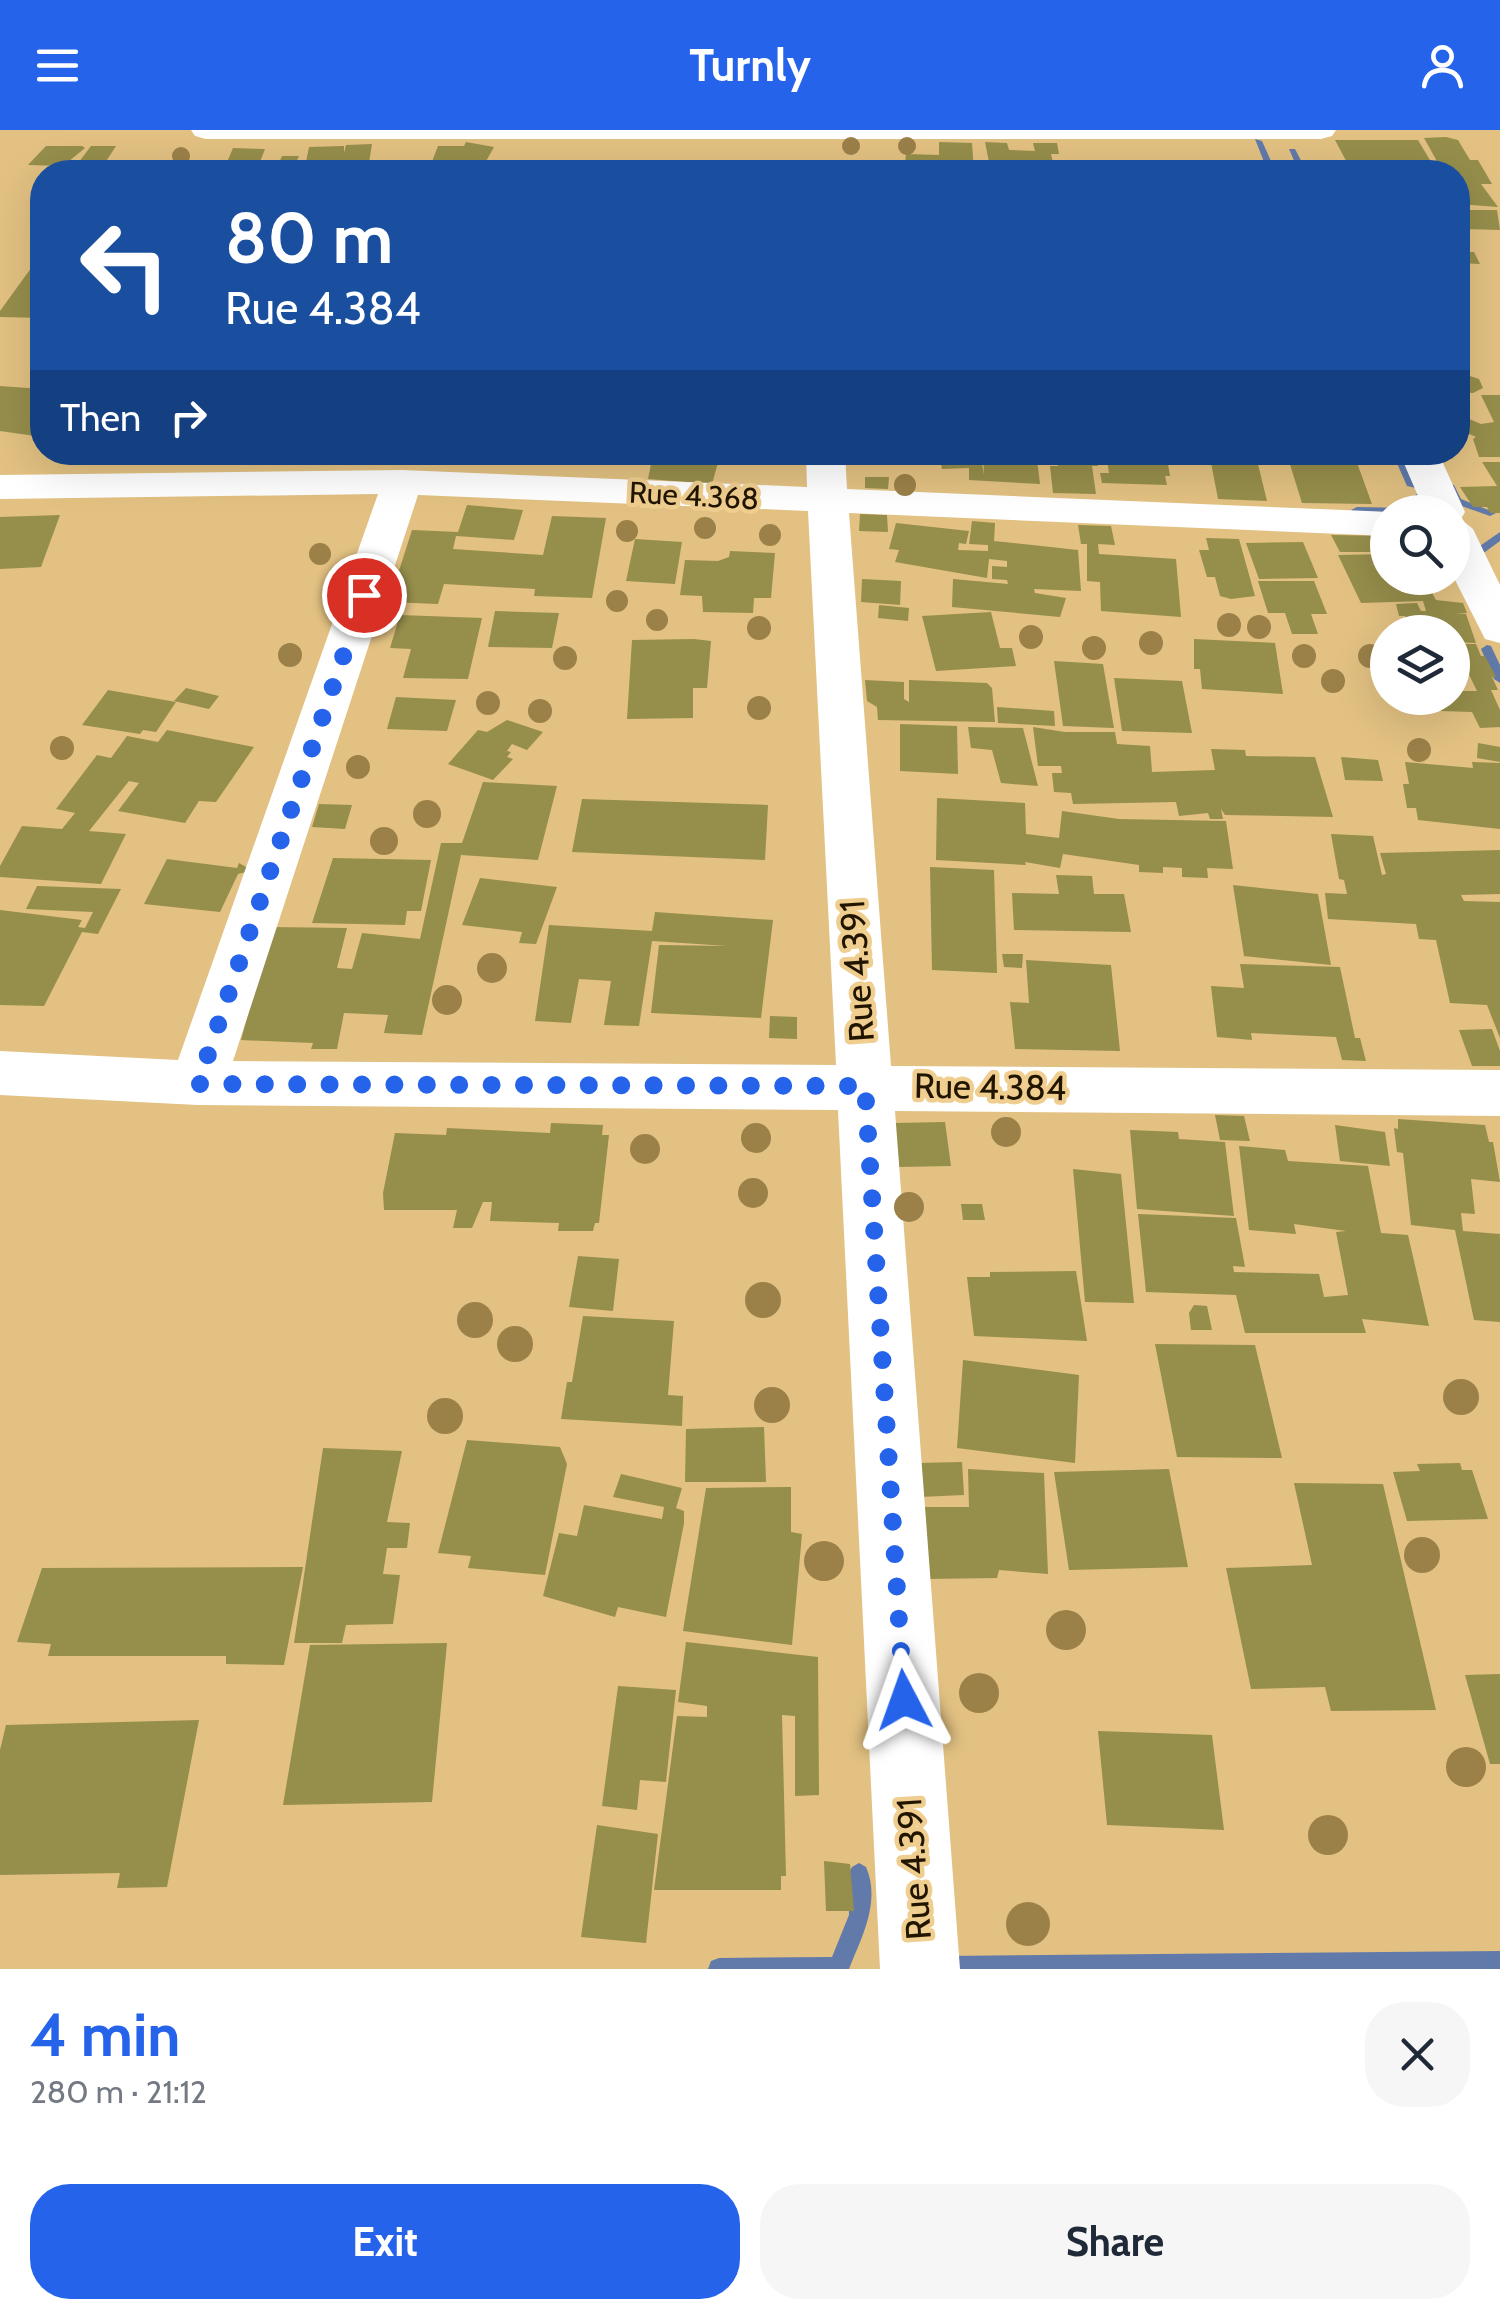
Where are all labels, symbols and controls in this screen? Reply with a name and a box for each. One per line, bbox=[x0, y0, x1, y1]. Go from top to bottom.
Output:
icon: menu bbox=[30, 38, 85, 93]
text: Turnly bbox=[689, 38, 811, 92]
icon: person bbox=[1415, 38, 1470, 93]
text: 80 m bbox=[225, 195, 393, 281]
icon: left bbox=[60, 200, 190, 330]
text: Rue 4.384 bbox=[225, 281, 421, 335]
icon: right bbox=[161, 390, 216, 445]
text: Then bbox=[60, 394, 141, 441]
street label: Rue 4.368 bbox=[628, 474, 760, 517]
map controls bbox=[1370, 495, 1470, 715]
button: search bbox=[1370, 495, 1470, 595]
pin bbox=[322, 553, 407, 638]
icon: arrive bbox=[337, 568, 392, 623]
button: layers bbox=[1370, 615, 1470, 715]
street label: Rue 4.391 bbox=[830, 899, 883, 1043]
street label: Rue 4.384 bbox=[914, 1064, 1066, 1109]
position arrow bbox=[852, 1648, 956, 1752]
street label: Rue 4.391 bbox=[887, 1797, 940, 1941]
text: 4 min bbox=[30, 1998, 180, 2071]
button: close bbox=[1365, 2002, 1470, 2107]
text: 280 m · 21:12 bbox=[30, 2072, 207, 2111]
button: Exit bbox=[30, 2184, 740, 2299]
button: Share bbox=[760, 2184, 1470, 2299]

